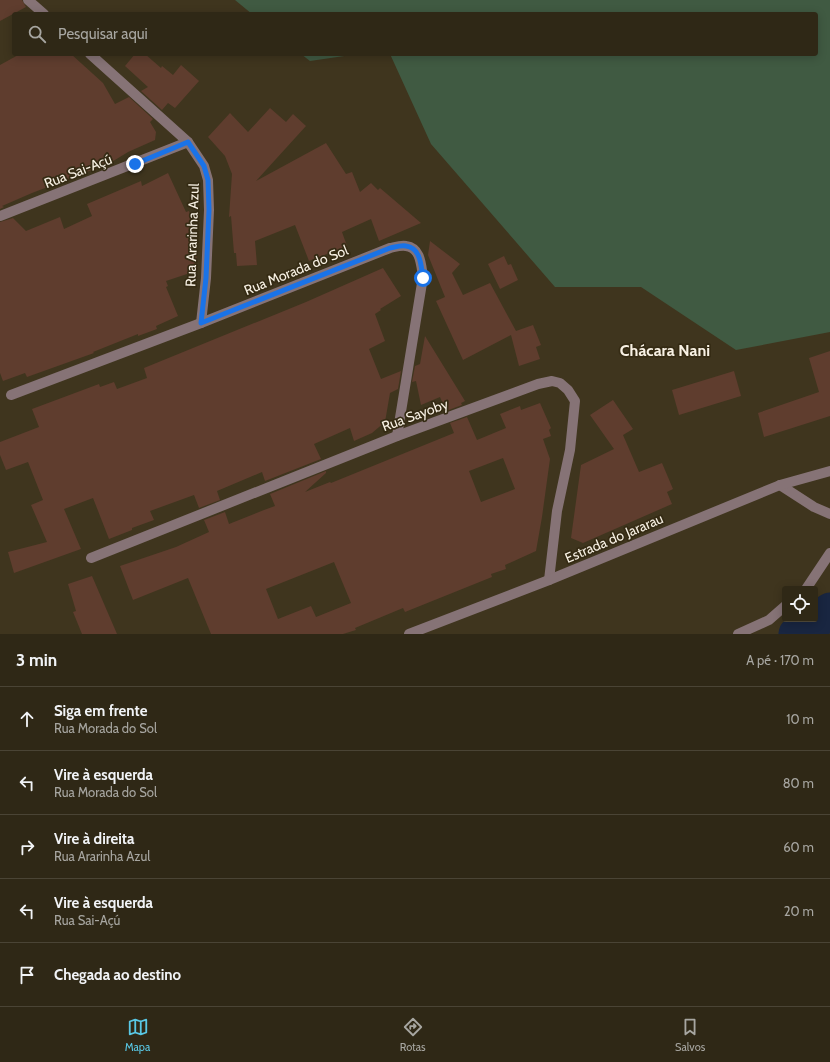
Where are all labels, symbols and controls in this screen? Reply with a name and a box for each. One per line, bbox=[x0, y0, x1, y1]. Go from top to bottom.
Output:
search box bbox=[12, 12, 818, 56]
icon: search bbox=[26, 23, 48, 45]
text: Pesquisar aqui bbox=[58, 25, 148, 43]
street label: Rua Sai-Açú bbox=[41, 150, 115, 192]
route end bbox=[126, 155, 144, 173]
street label: Rua Ararinha Azul bbox=[181, 182, 203, 287]
street label: Rua Morada do Sol bbox=[241, 241, 351, 299]
route start bbox=[414, 269, 432, 287]
district label: Chácara Nani bbox=[620, 341, 710, 360]
street label: Rua Sayoby bbox=[379, 395, 451, 435]
street label: Estrada do Jararau bbox=[562, 509, 666, 567]
map controls bbox=[782, 586, 818, 622]
button: locate bbox=[782, 586, 818, 622]
text: 3 min bbox=[16, 650, 57, 670]
text: A pé · 170 m bbox=[746, 652, 814, 668]
text: Siga em frente bbox=[54, 702, 147, 720]
icon: ahead bbox=[16, 708, 38, 730]
text: 10 m bbox=[786, 711, 814, 727]
text: Rua Morada do Sol bbox=[54, 720, 157, 736]
text: Vire à esquerda bbox=[54, 766, 153, 784]
icon: left bbox=[16, 772, 38, 794]
text: 80 m bbox=[783, 775, 814, 791]
text: Rua Morada do Sol bbox=[54, 784, 157, 800]
text: Vire à direita bbox=[54, 830, 135, 848]
icon: right bbox=[16, 836, 38, 858]
text: 60 m bbox=[783, 839, 814, 855]
text: Rua Ararinha Azul bbox=[54, 848, 150, 864]
text: Vire à esquerda bbox=[54, 894, 153, 912]
icon: left bbox=[16, 900, 38, 922]
text: 20 m bbox=[784, 903, 814, 919]
text: Rua Sai-Açú bbox=[54, 912, 120, 928]
icon: arrive bbox=[16, 964, 38, 986]
text: Chegada ao destino bbox=[54, 966, 181, 984]
tab: Mapa bbox=[125, 1016, 150, 1054]
tab: Rotas bbox=[400, 1016, 426, 1054]
tab: Salvos bbox=[675, 1016, 705, 1054]

